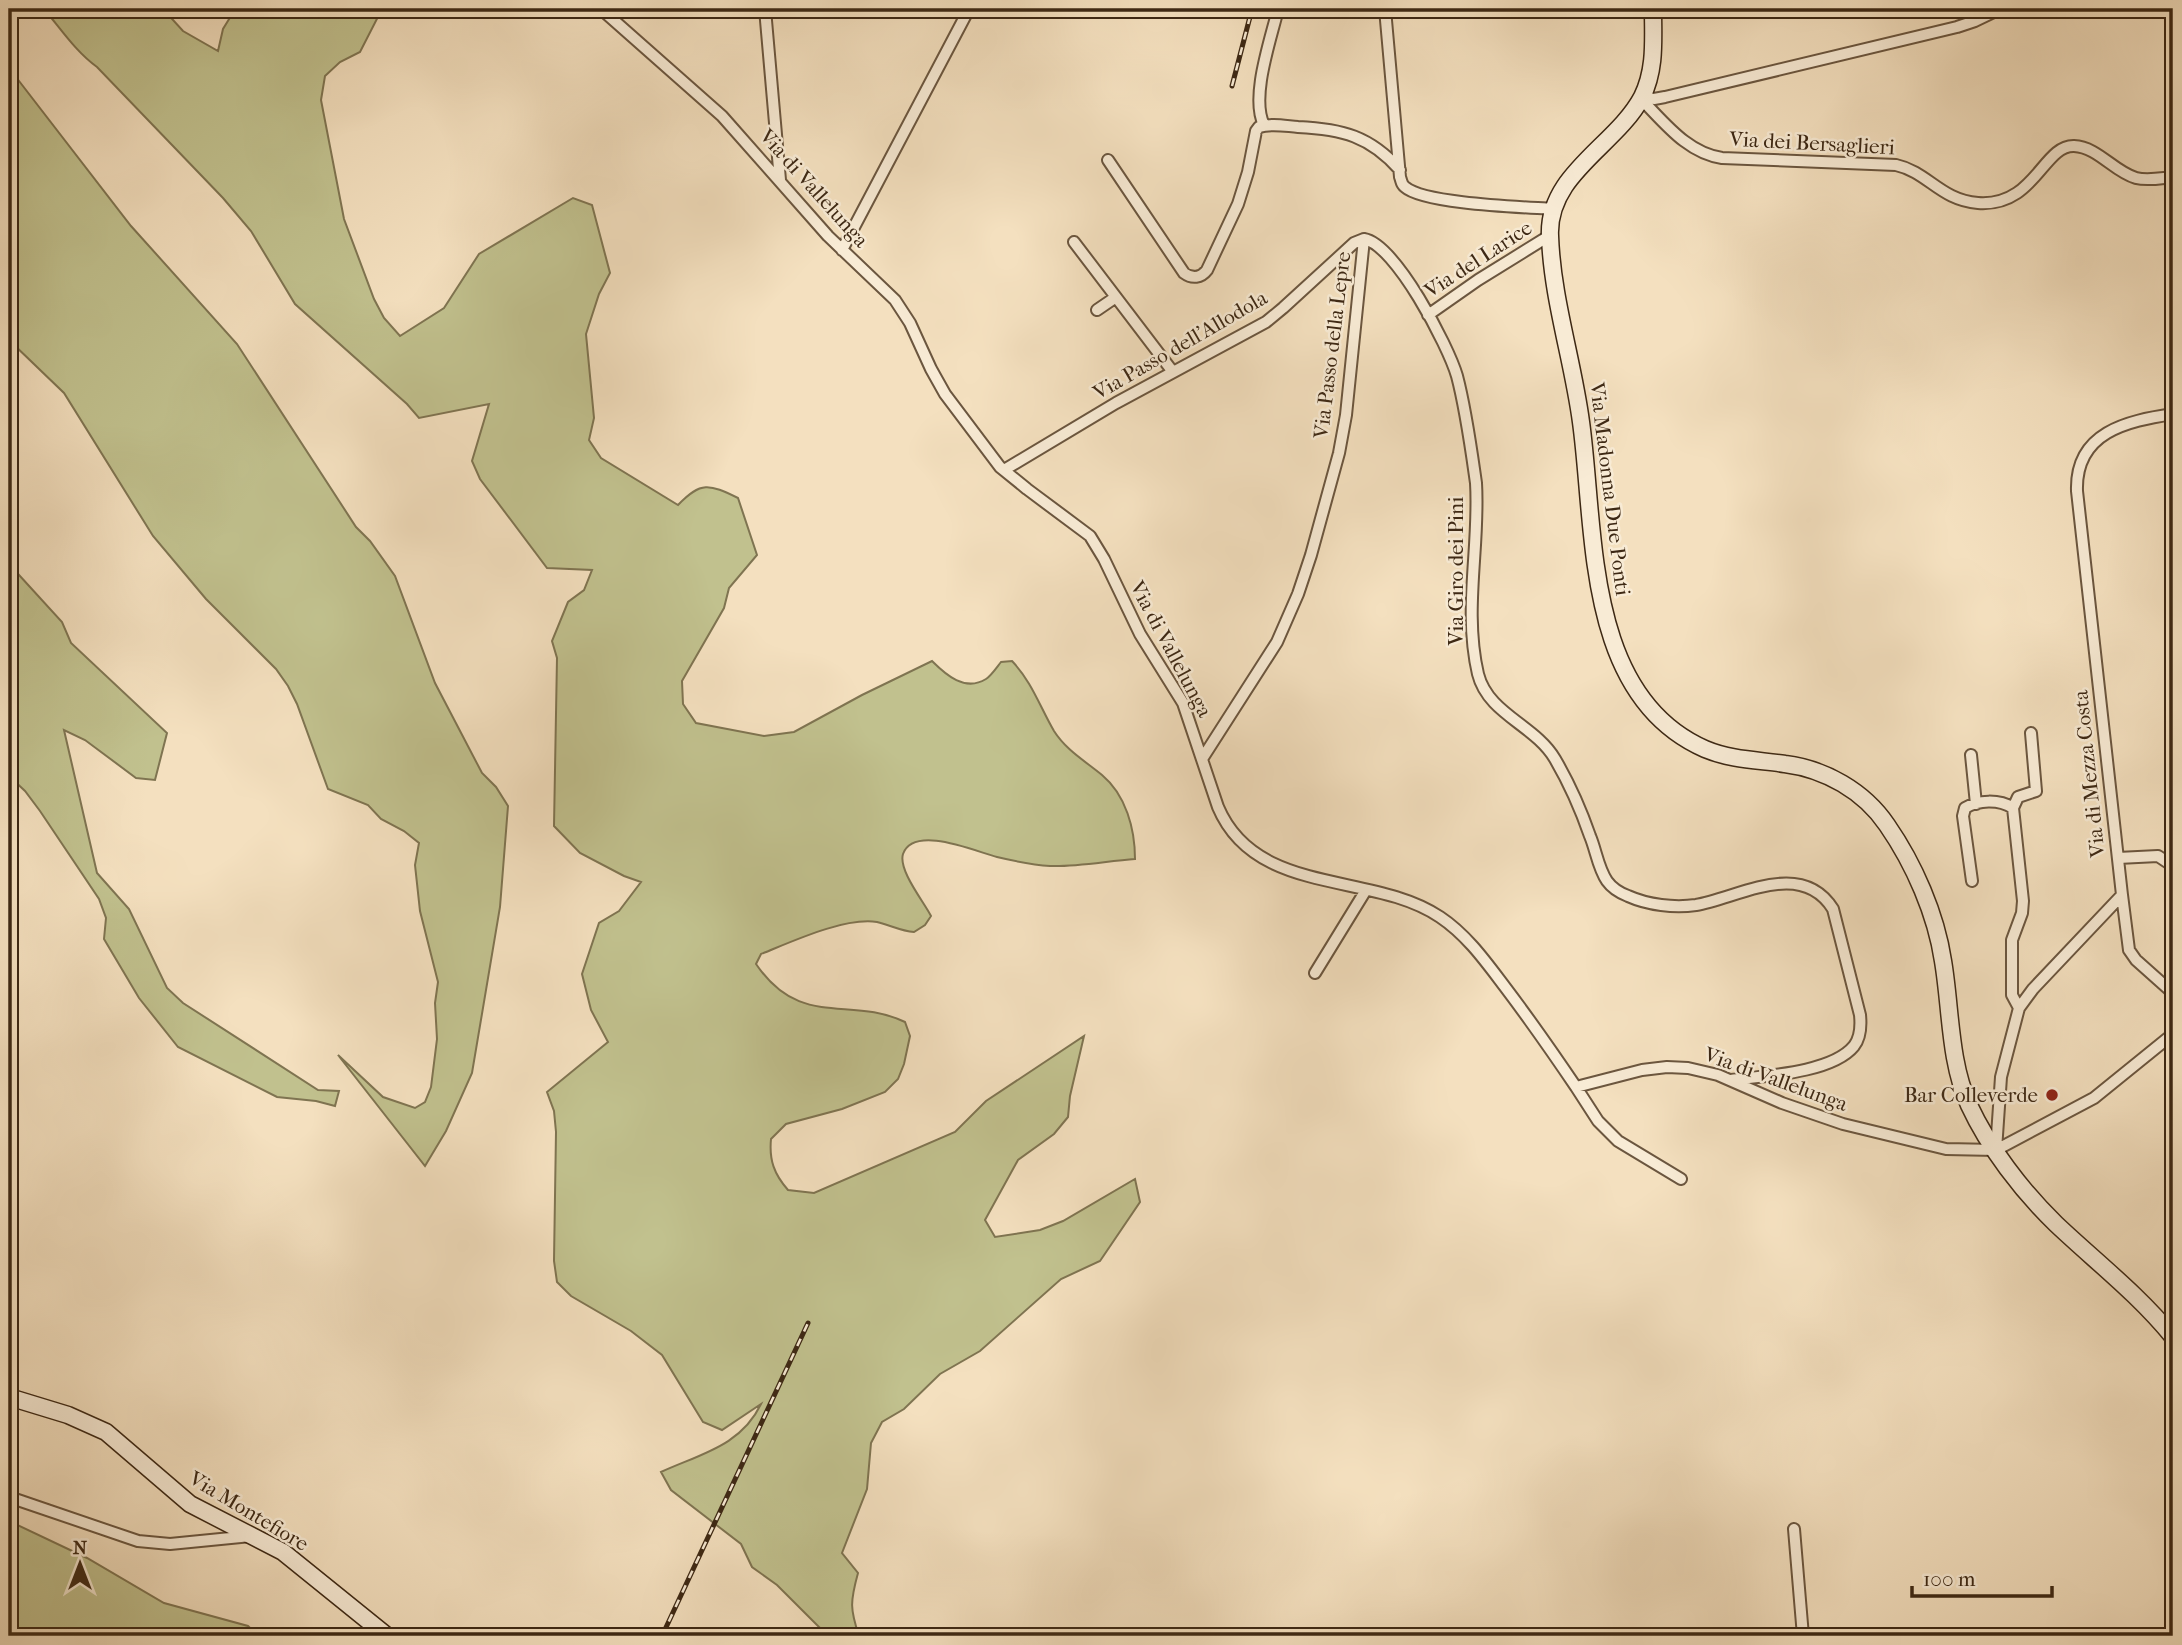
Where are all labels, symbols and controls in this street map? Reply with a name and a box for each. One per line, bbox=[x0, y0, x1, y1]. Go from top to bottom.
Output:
street label: Via di Vallelunga bbox=[754, 123, 874, 252]
street label: Via dei Bersaglieri bbox=[1728, 127, 1895, 159]
street label: Via del Larice bbox=[1419, 215, 1536, 303]
street label: Via Passo della Lepre bbox=[1309, 250, 1355, 441]
street label: Via Passo dell'Allodola bbox=[1088, 285, 1272, 405]
street label: Via Madonna Due Ponti bbox=[1585, 380, 1635, 597]
street label: Via Giro dei Pini bbox=[1444, 497, 1468, 646]
street label: Via di Vallelunga bbox=[1125, 576, 1217, 721]
street label: Via di Mezza Costa bbox=[2068, 689, 2110, 860]
street label: Via di Vallelunga bbox=[1700, 1042, 1851, 1116]
place label: Bar Colleverde bbox=[1904, 1083, 2038, 1107]
marker: Bar Colleverde bbox=[2044, 1087, 2060, 1103]
street label: Via Montefiore bbox=[184, 1465, 313, 1556]
north arrow bbox=[46, 1530, 116, 1600]
text: N bbox=[73, 1537, 88, 1559]
scale bar bbox=[1912, 1554, 2052, 1598]
text: 100 m bbox=[1923, 1567, 1976, 1591]

